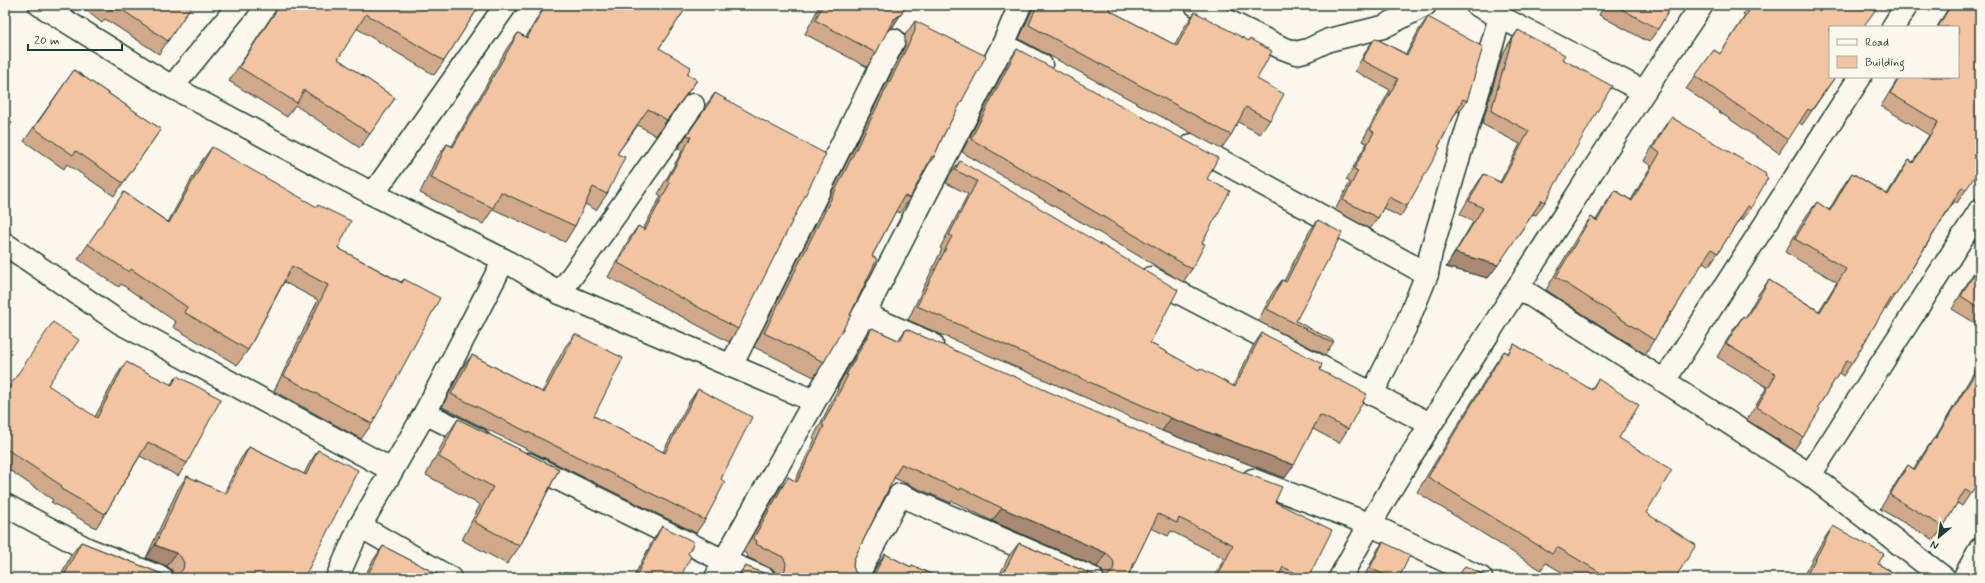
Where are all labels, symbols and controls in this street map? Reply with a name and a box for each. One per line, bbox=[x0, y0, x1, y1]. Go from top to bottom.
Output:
scale bar bbox=[28, 26, 122, 52]
legend bbox=[1829, 26, 1959, 78]
text: 20 m bbox=[34, 33, 60, 49]
text: Road bbox=[1865, 35, 1889, 51]
text: Building bbox=[1865, 55, 1905, 72]
north arrow bbox=[1919, 517, 1959, 557]
text: N bbox=[1928, 537, 1941, 553]

